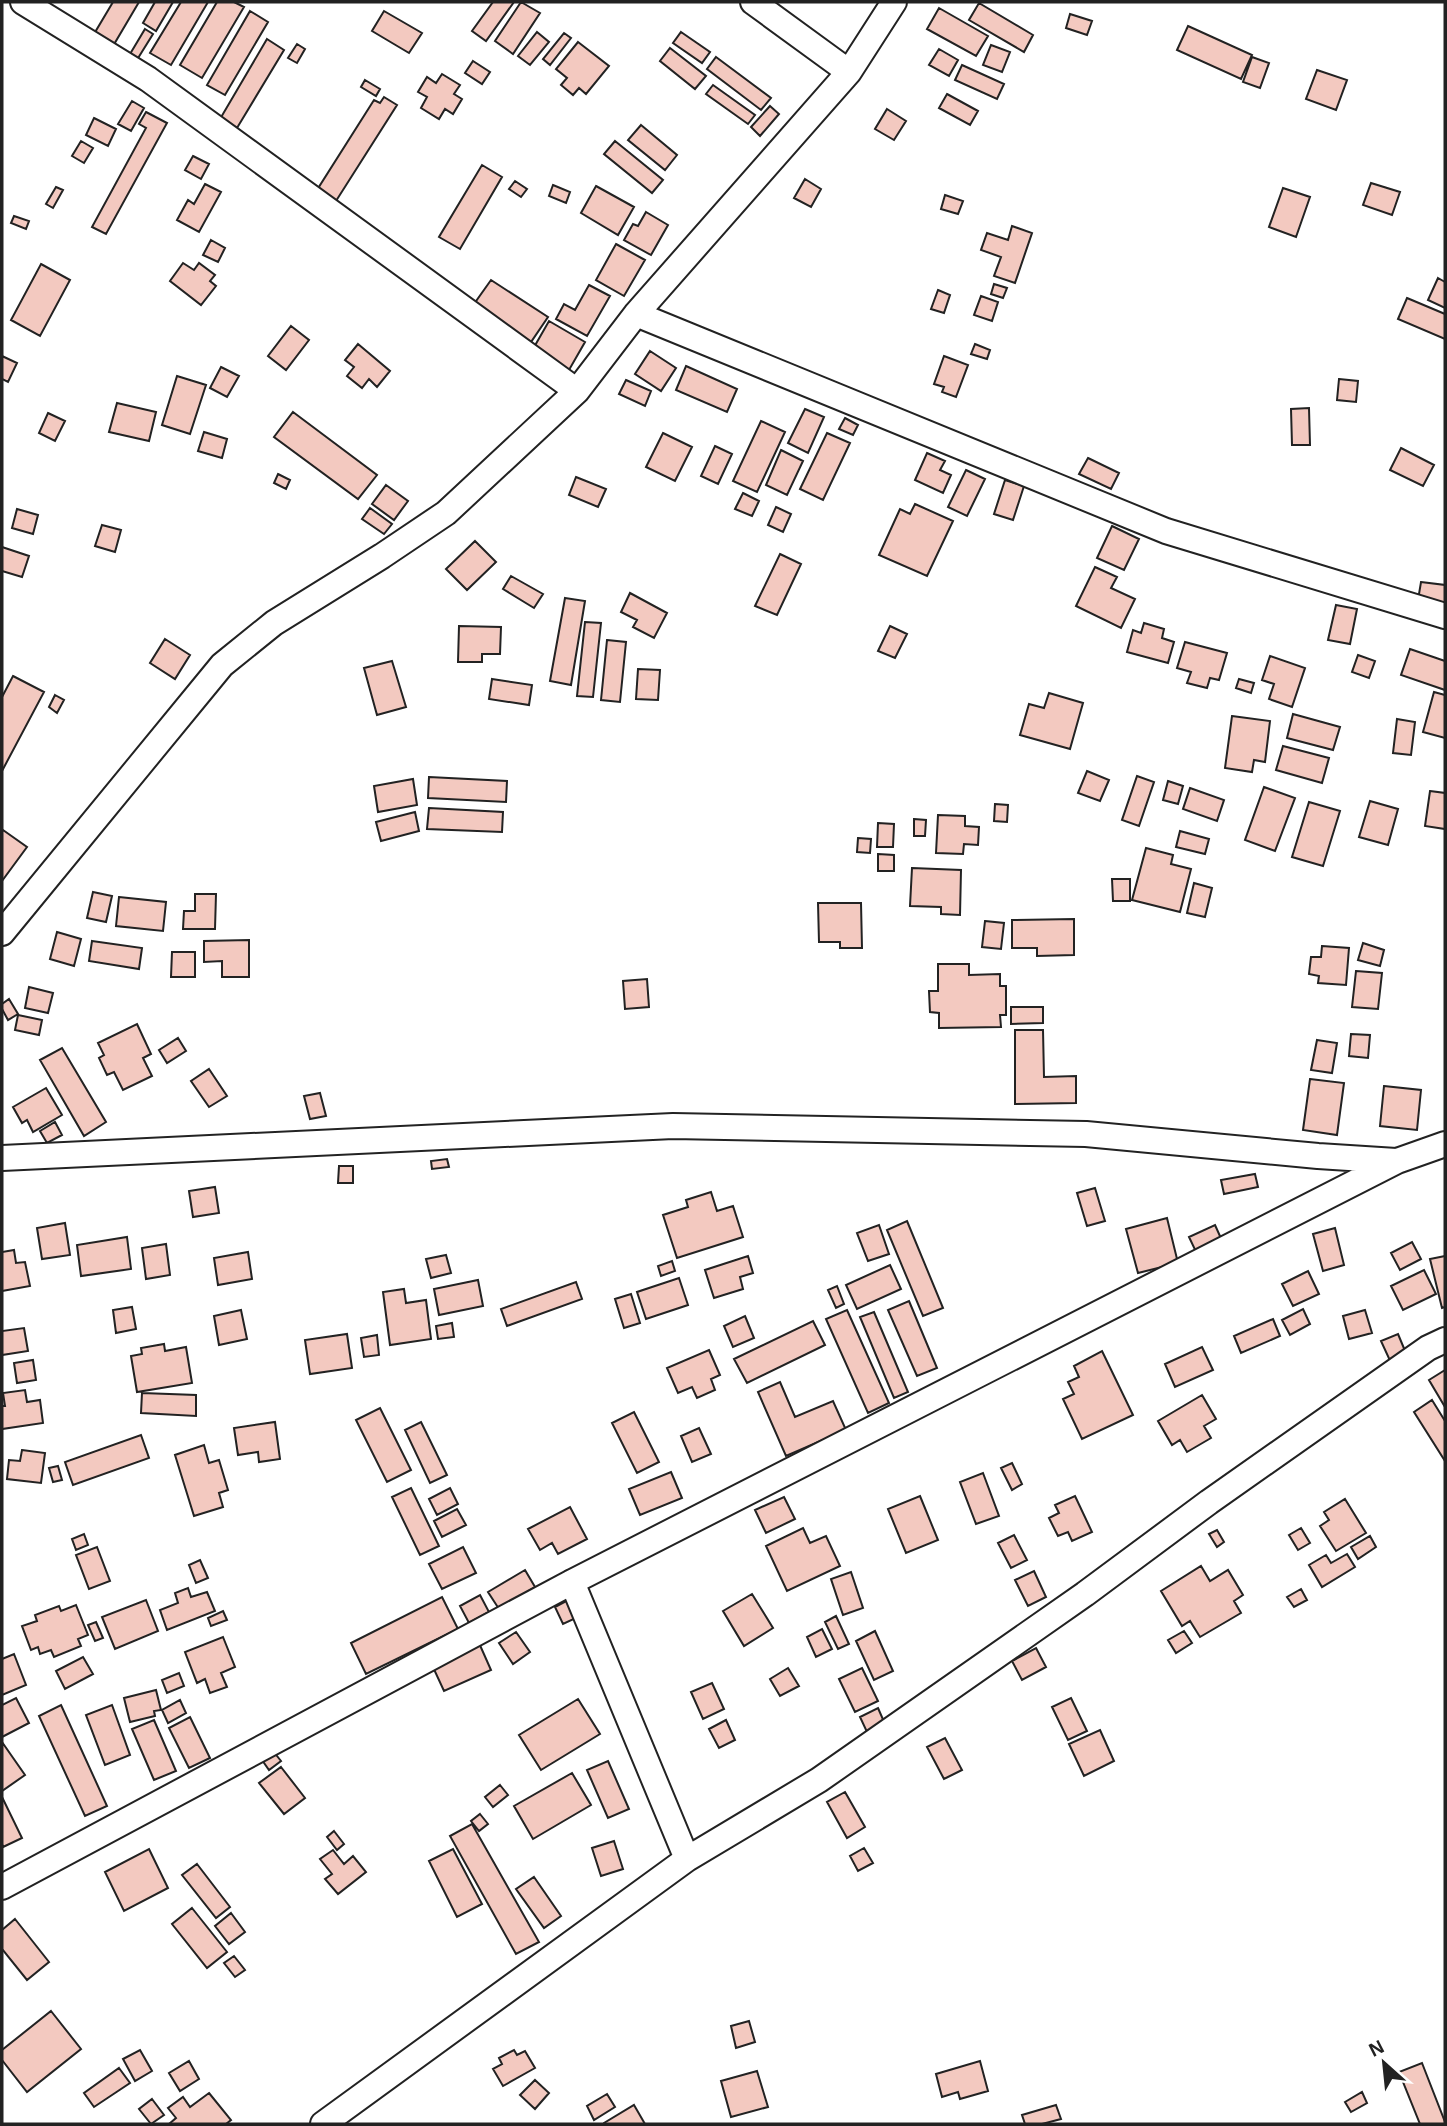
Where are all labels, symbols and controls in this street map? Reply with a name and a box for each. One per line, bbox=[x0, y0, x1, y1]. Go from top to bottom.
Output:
north arrow bbox=[1349, 2028, 1419, 2098]
text: N bbox=[1366, 2036, 1387, 2061]

